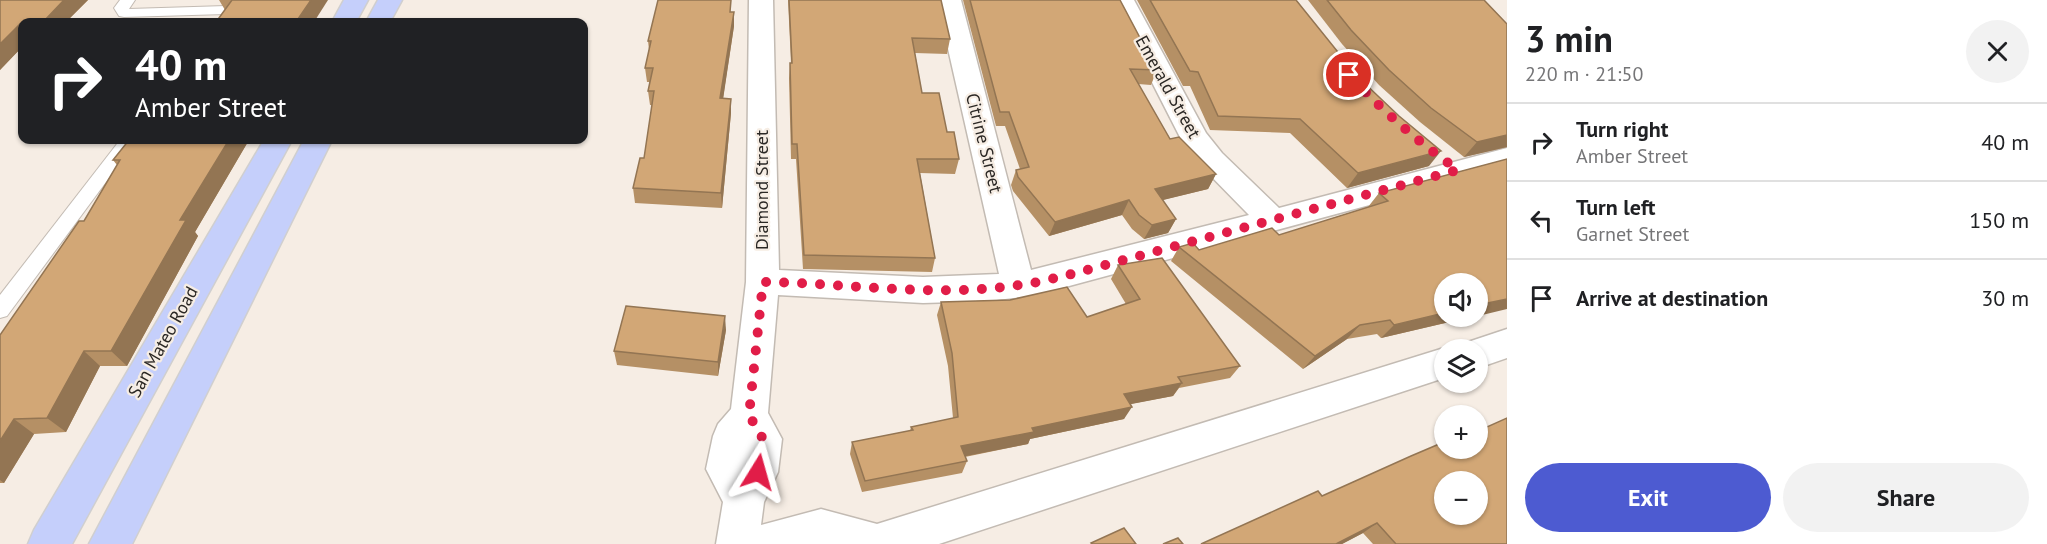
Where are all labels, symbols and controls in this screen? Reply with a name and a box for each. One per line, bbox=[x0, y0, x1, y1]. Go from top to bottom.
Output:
text: 3 min bbox=[1525, 15, 1613, 62]
button: close bbox=[1966, 20, 2029, 83]
street label: Emerald Street bbox=[1131, 31, 1206, 142]
text: 40 m bbox=[135, 37, 227, 92]
icon: right bbox=[36, 42, 114, 120]
pin bbox=[1323, 49, 1374, 100]
icon: arrive bbox=[1332, 58, 1365, 91]
text: 220 m · 21:50 bbox=[1525, 61, 1643, 87]
text: Amber Street bbox=[135, 90, 286, 124]
street label: Citrine Street bbox=[961, 91, 1008, 195]
text: Turn right bbox=[1576, 115, 1668, 143]
icon: right bbox=[1525, 126, 1558, 159]
text: 40 m bbox=[1981, 128, 2029, 156]
street label: Diamond Street bbox=[750, 130, 773, 250]
text: Amber Street bbox=[1576, 143, 1688, 169]
text: Turn left bbox=[1576, 193, 1656, 221]
icon: left bbox=[1525, 204, 1558, 237]
text: 150 m bbox=[1969, 206, 2029, 234]
text: Garnet Street bbox=[1576, 221, 1689, 247]
map controls bbox=[1434, 273, 1488, 525]
button: sound bbox=[1434, 273, 1488, 327]
street label: San Mateo Road bbox=[123, 282, 203, 401]
icon: arrive bbox=[1525, 282, 1558, 315]
text: Arrive at destination bbox=[1576, 284, 1768, 312]
text: 30 m bbox=[1981, 284, 2029, 312]
button: layers bbox=[1434, 339, 1488, 393]
button: + bbox=[1434, 405, 1488, 459]
position arrow bbox=[726, 440, 790, 504]
button: Exit bbox=[1525, 463, 1771, 532]
button: Share bbox=[1783, 463, 2029, 532]
button: − bbox=[1434, 471, 1488, 525]

